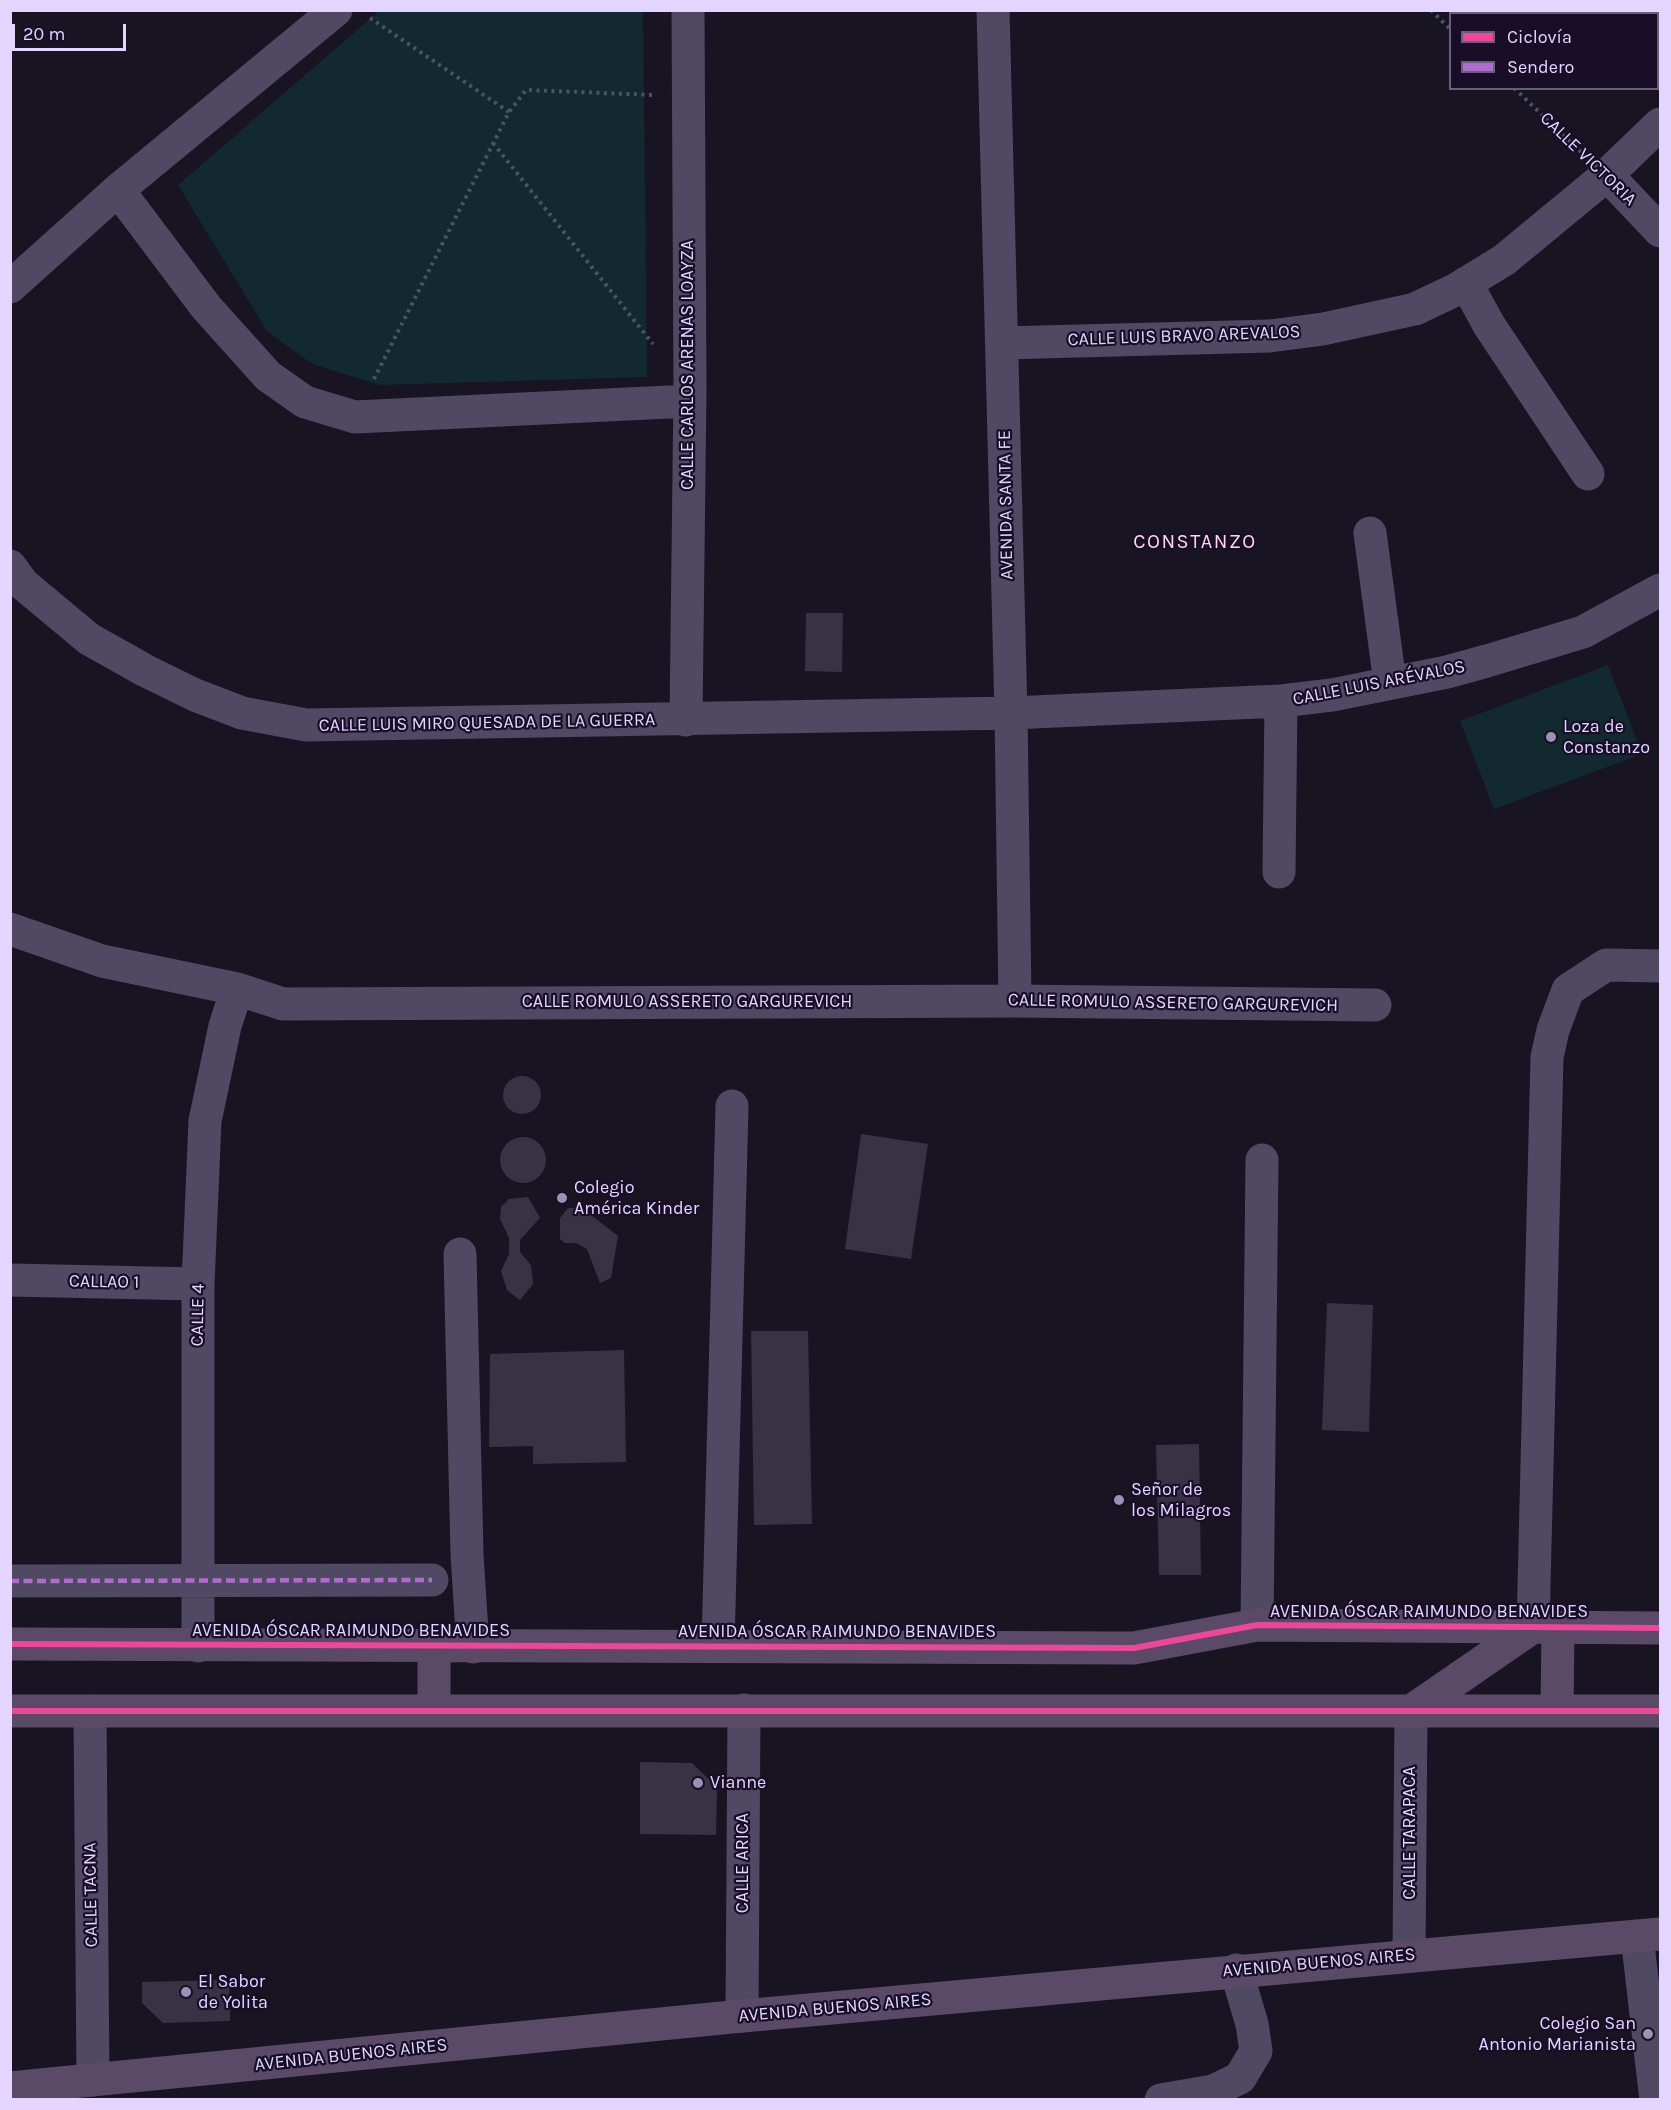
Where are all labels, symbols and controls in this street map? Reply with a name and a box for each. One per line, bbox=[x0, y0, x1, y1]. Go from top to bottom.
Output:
scale bar bbox=[15, 12, 129, 50]
legend bbox=[1449, 12, 1659, 90]
text: 20 m bbox=[23, 23, 65, 45]
text: Ciclovía bbox=[1507, 26, 1572, 48]
text: Sendero bbox=[1507, 56, 1574, 78]
street label: CALLE VICTORIA bbox=[1535, 108, 1641, 210]
street label: CALLE CARLOS ARENAS LOAYZA bbox=[677, 240, 699, 490]
street label: CALLE LUIS BRAVO AREVALOS bbox=[1067, 321, 1301, 351]
street label: AVENIDA SANTA FE bbox=[994, 430, 1018, 580]
district label: CONSTANZO bbox=[1133, 530, 1257, 554]
street label: CALLE LUIS ARÉVALOS bbox=[1291, 656, 1467, 710]
street label: CALLE LUIS MIRO QUESADA DE LA GUERRA bbox=[319, 709, 655, 737]
place label: Loza de Constanzo bbox=[1563, 716, 1650, 758]
marker: Loza de Constanzo bbox=[1544, 730, 1558, 744]
street label: CALLE ROMULO ASSERETO GARGUREVICH bbox=[1008, 989, 1338, 1017]
street label: CALLE ROMULO ASSERETO GARGUREVICH bbox=[522, 991, 852, 1013]
place label: Colegio América Kinder bbox=[574, 1177, 699, 1220]
marker: Colegio América Kinder bbox=[555, 1191, 569, 1205]
street label: CALLAO 1 bbox=[69, 1271, 139, 1293]
street label: CALLE 4 bbox=[187, 1283, 209, 1347]
place label: Señor de los Milagros bbox=[1131, 1479, 1231, 1522]
marker: Señor de los Milagros bbox=[1112, 1493, 1126, 1507]
street label: AVENIDA ÓSCAR RAIMUNDO BENAVIDES bbox=[1270, 1601, 1588, 1623]
street label: AVENIDA ÓSCAR RAIMUNDO BENAVIDES bbox=[192, 1620, 510, 1642]
street label: AVENIDA ÓSCAR RAIMUNDO BENAVIDES bbox=[678, 1621, 996, 1643]
street label: CALLE TARAPACA bbox=[1399, 1766, 1421, 1900]
place label: Vianne bbox=[710, 1772, 766, 1794]
marker: Vianne bbox=[691, 1776, 705, 1790]
street label: CALLE ARICA bbox=[732, 1813, 754, 1913]
street label: CALLE TACNA bbox=[79, 1842, 103, 1948]
street label: AVENIDA BUENOS AIRES bbox=[1222, 1944, 1416, 1982]
place label: El Sabor de Yolita bbox=[198, 1971, 268, 2014]
marker: El Sabor de Yolita bbox=[179, 1985, 193, 1999]
street label: AVENIDA BUENOS AIRES bbox=[738, 1989, 932, 2027]
place label: Colegio San Antonio Marianista bbox=[1479, 2013, 1636, 2056]
marker: Colegio San Antonio Marianista bbox=[1641, 2027, 1655, 2041]
street label: AVENIDA BUENOS AIRES bbox=[254, 2034, 448, 2076]

